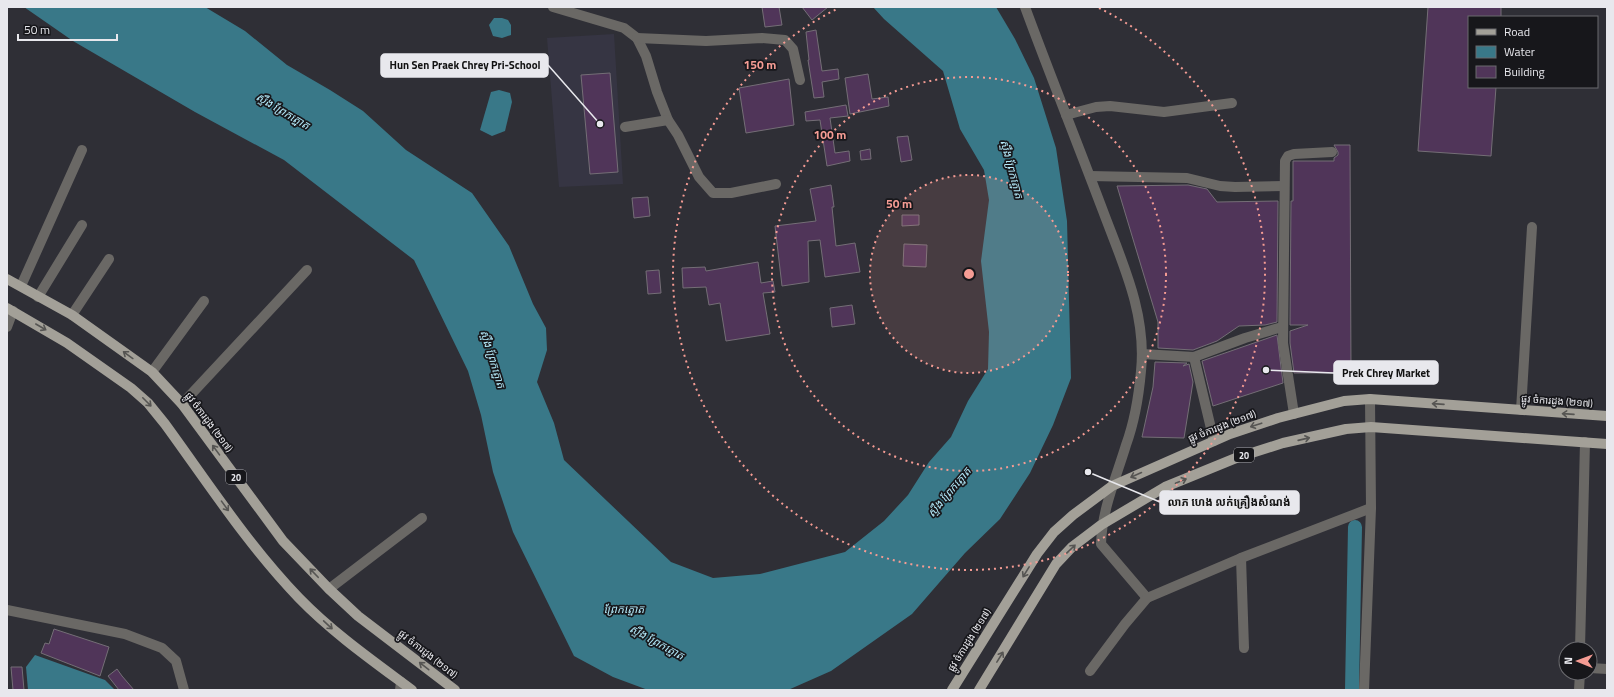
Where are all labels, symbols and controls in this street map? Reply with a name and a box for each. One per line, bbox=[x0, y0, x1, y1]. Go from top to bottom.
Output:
scale bar bbox=[18, 16, 117, 42]
legend bbox=[1468, 16, 1598, 88]
text: 50 m bbox=[24, 20, 50, 39]
text: Road bbox=[1504, 22, 1530, 41]
text: Water bbox=[1504, 42, 1535, 61]
callout: Hun Sen Praek Chrey Pri-School bbox=[381, 54, 548, 77]
text: 150 m bbox=[744, 55, 776, 74]
text: Hun Sen Praek Chrey Pri-School bbox=[390, 57, 541, 73]
text: Building bbox=[1504, 62, 1545, 81]
water label: ស្ទឹង ព្រែកត្នោត bbox=[253, 89, 314, 134]
text: 100 m bbox=[814, 125, 846, 144]
water label: ស្ទឹង ព្រែកត្នោត bbox=[996, 138, 1028, 201]
text: 50 m bbox=[886, 194, 912, 213]
centre of rings bbox=[962, 267, 976, 281]
one-way arrow bbox=[35, 324, 47, 332]
water label: ស្ទឹង ព្រែកត្នោត bbox=[477, 328, 510, 391]
one-way arrow bbox=[123, 351, 134, 359]
callout: Prek Chrey Market bbox=[1334, 361, 1438, 384]
text: Prek Chrey Market bbox=[1342, 365, 1430, 381]
street label: ផ្លូវ ចំការដូង (២១៧) bbox=[180, 389, 237, 457]
street label: ផ្លូវ ចំការដូង (២១៧) bbox=[1520, 391, 1594, 413]
one-way arrow bbox=[141, 397, 151, 407]
one-way arrow bbox=[1432, 401, 1445, 408]
street label: ផ្លូវ ចំការដូង (២១៧) bbox=[1186, 406, 1259, 448]
one-way arrow bbox=[1562, 410, 1575, 417]
one-way arrow bbox=[1250, 422, 1263, 429]
one-way arrow bbox=[1297, 434, 1310, 442]
one-way arrow bbox=[212, 445, 220, 456]
road number: 20 bbox=[1234, 448, 1254, 462]
water label: ស្ទឹង ព្រែកត្នោត bbox=[924, 463, 975, 520]
road number: 20 bbox=[226, 470, 246, 484]
one-way arrow bbox=[1130, 472, 1142, 479]
one-way arrow bbox=[1175, 476, 1187, 484]
callout: លាភ ហេង លក់គ្រឿងសំណង់ bbox=[1160, 491, 1299, 514]
text: លាភ ហេង លក់គ្រឿងសំណង់ bbox=[1168, 494, 1290, 510]
one-way arrow bbox=[221, 500, 229, 511]
one-way arrow bbox=[1066, 544, 1076, 554]
one-way arrow bbox=[1022, 566, 1030, 577]
one-way arrow bbox=[309, 568, 319, 578]
water label: ព្រែកត្នោត bbox=[604, 601, 645, 617]
street label: ផ្លូវ ចំការដូង (២១៧) bbox=[944, 605, 996, 676]
one-way arrow bbox=[323, 620, 333, 630]
water label: ស្ទឹង ព្រែកត្នោត bbox=[627, 620, 688, 664]
street label: ផ្លូវ ចំការដូង (២១៧) bbox=[394, 626, 461, 684]
north arrow bbox=[1558, 641, 1598, 681]
one-way arrow bbox=[996, 651, 1004, 663]
text: N bbox=[1560, 657, 1576, 665]
one-way arrow bbox=[418, 662, 429, 670]

